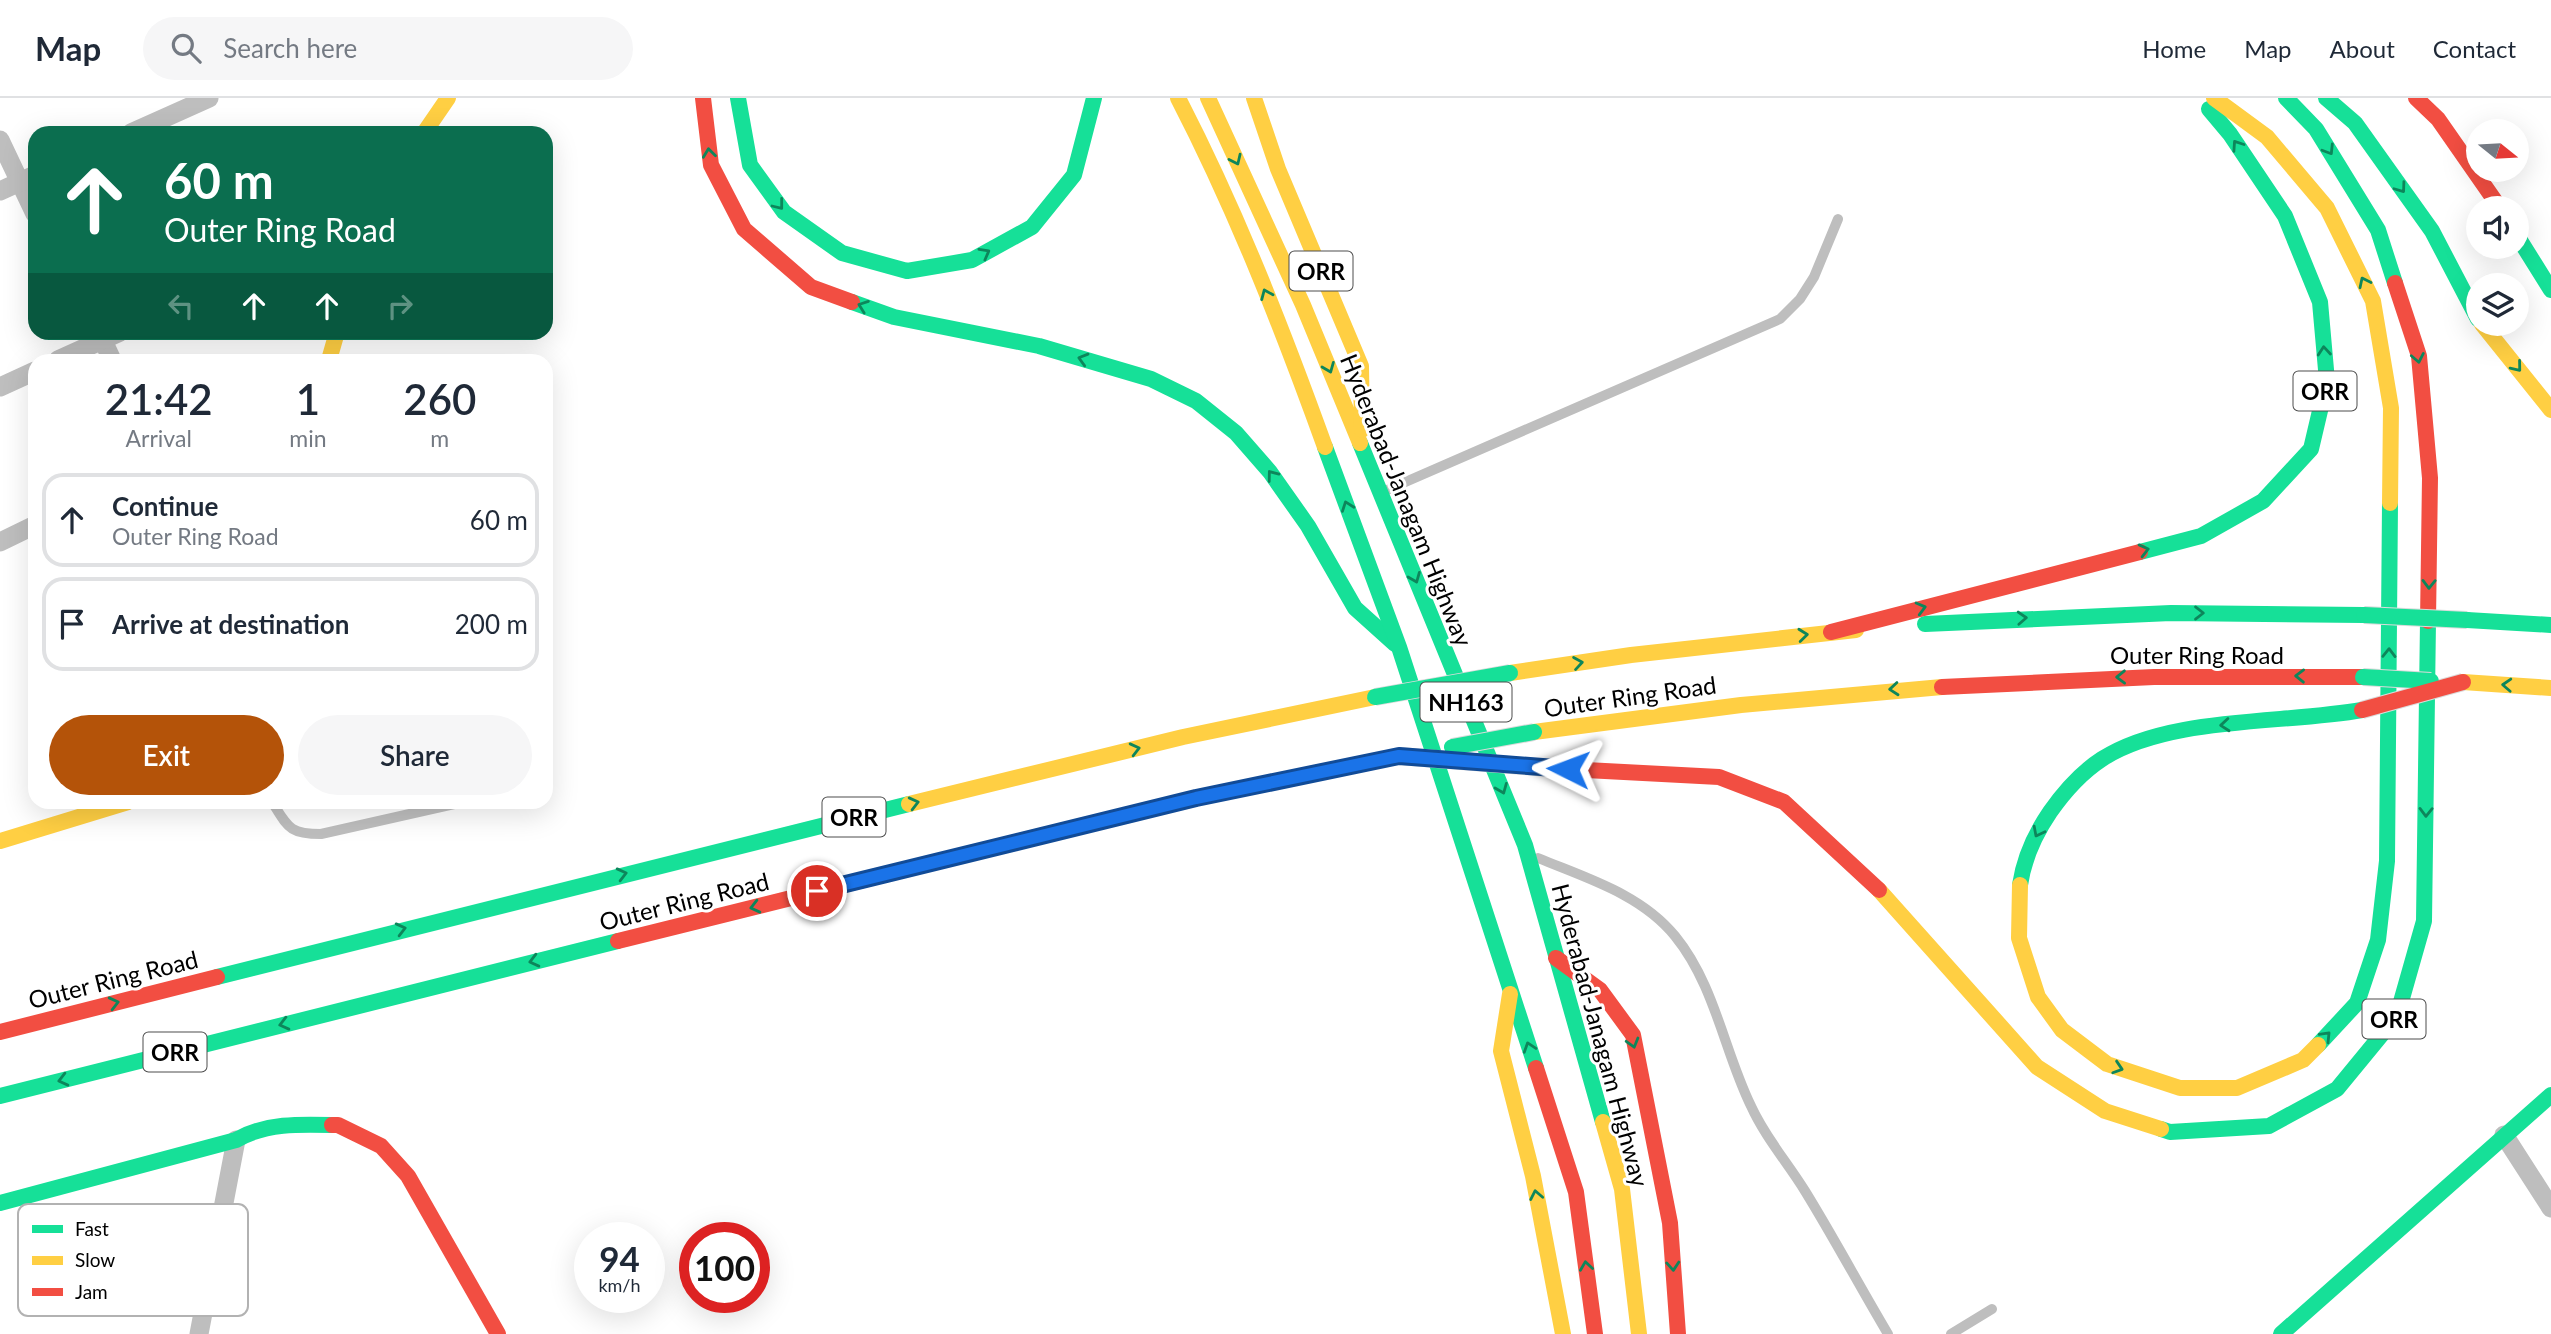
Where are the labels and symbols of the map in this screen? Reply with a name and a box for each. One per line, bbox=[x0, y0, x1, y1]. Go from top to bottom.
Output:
north arrow bbox=[2466, 119, 2529, 182]
one-way arrow bbox=[2233, 140, 2245, 153]
one-way arrow bbox=[2321, 142, 2334, 155]
one-way arrow bbox=[702, 147, 717, 159]
one-way arrow bbox=[1228, 153, 1242, 165]
one-way arrow bbox=[2393, 180, 2405, 193]
one-way arrow bbox=[771, 197, 784, 209]
one-way arrow bbox=[977, 248, 990, 261]
road number: ORR bbox=[1290, 252, 1352, 290]
one-way arrow bbox=[2358, 277, 2372, 289]
one-way arrow bbox=[1261, 289, 1275, 301]
one-way arrow bbox=[857, 300, 869, 314]
one-way arrow bbox=[2317, 345, 2332, 356]
street label: Hyderabad-Janagam Highway bbox=[1335, 350, 1479, 651]
one-way arrow bbox=[2409, 351, 2424, 363]
one-way arrow bbox=[1078, 353, 1090, 368]
one-way arrow bbox=[2508, 359, 2521, 371]
one-way arrow bbox=[1320, 361, 1334, 373]
road number: ORR bbox=[2294, 372, 2356, 410]
one-way arrow bbox=[1268, 471, 1280, 483]
one-way arrow bbox=[1341, 501, 1355, 513]
one-way arrow bbox=[2137, 544, 2149, 558]
one-way arrow bbox=[1407, 571, 1421, 584]
one-way arrow bbox=[2421, 579, 2436, 590]
one-way arrow bbox=[1915, 602, 1927, 616]
one-way arrow bbox=[2194, 605, 2205, 621]
one-way arrow bbox=[2016, 611, 2027, 626]
one-way arrow bbox=[1798, 628, 1809, 643]
street label: Outer Ring Road bbox=[2110, 640, 2284, 669]
one-way arrow bbox=[2381, 647, 2397, 658]
one-way arrow bbox=[1572, 656, 1584, 671]
one-way arrow bbox=[2295, 668, 2305, 684]
one-way arrow bbox=[2115, 669, 2125, 685]
street label: Outer Ring Road bbox=[1542, 670, 1718, 722]
one-way arrow bbox=[2501, 678, 2512, 693]
one-way arrow bbox=[1888, 681, 1899, 696]
road number: NH163 bbox=[1420, 682, 1512, 722]
one-way arrow bbox=[2220, 717, 2231, 732]
position arrow bbox=[1531, 732, 1605, 806]
one-way arrow bbox=[1129, 743, 1141, 757]
one-way arrow bbox=[1493, 782, 1507, 794]
road number: ORR bbox=[822, 797, 886, 836]
one-way arrow bbox=[908, 797, 920, 811]
one-way arrow bbox=[2418, 807, 2434, 818]
one-way arrow bbox=[2032, 825, 2046, 838]
pin bbox=[787, 861, 847, 921]
street label: Outer Ring Road bbox=[596, 866, 772, 936]
one-way arrow bbox=[615, 868, 627, 882]
street label: Hyderabad-Janagam Highway bbox=[1547, 880, 1656, 1190]
one-way arrow bbox=[749, 899, 761, 913]
one-way arrow bbox=[395, 923, 407, 937]
street label: Outer Ring Road bbox=[25, 944, 201, 1014]
one-way arrow bbox=[528, 953, 540, 967]
one-way arrow bbox=[107, 996, 119, 1011]
road number: ORR bbox=[2362, 1000, 2426, 1038]
one-way arrow bbox=[278, 1016, 290, 1030]
one-way arrow bbox=[2318, 1031, 2331, 1044]
road number: ORR bbox=[144, 1032, 206, 1071]
one-way arrow bbox=[1625, 1036, 1640, 1048]
one-way arrow bbox=[1523, 1041, 1537, 1054]
one-way arrow bbox=[2112, 1060, 2124, 1074]
one-way arrow bbox=[57, 1072, 69, 1086]
one-way arrow bbox=[1530, 1189, 1545, 1201]
legend bbox=[18, 1204, 248, 1316]
text: Fast bbox=[75, 1217, 109, 1240]
speed limit sign: 100 bbox=[679, 1222, 770, 1313]
text: Slow bbox=[75, 1248, 115, 1271]
one-way arrow bbox=[1579, 1261, 1594, 1272]
one-way arrow bbox=[1665, 1261, 1680, 1272]
text: Jam bbox=[75, 1280, 108, 1303]

